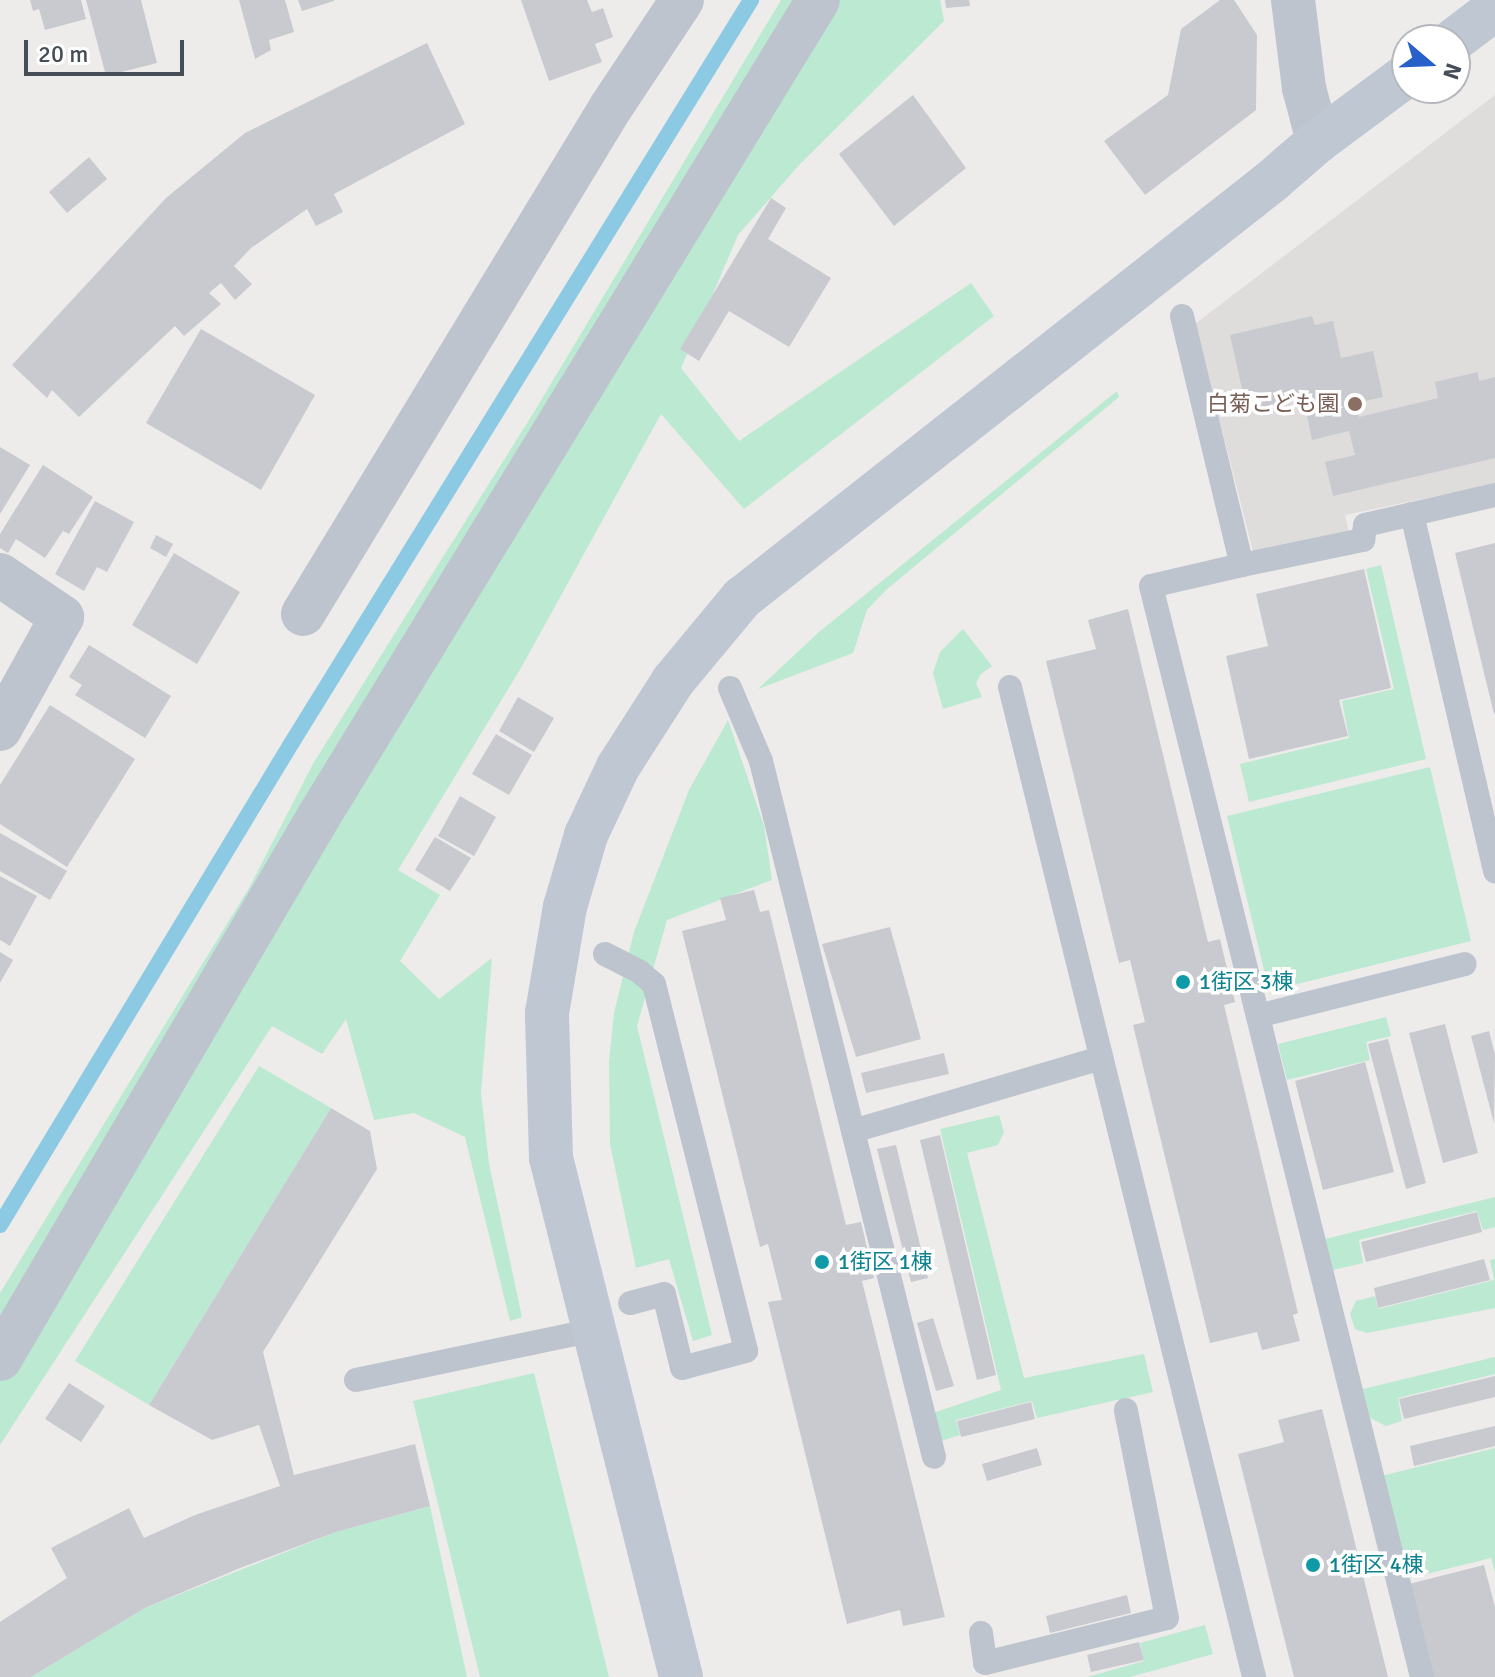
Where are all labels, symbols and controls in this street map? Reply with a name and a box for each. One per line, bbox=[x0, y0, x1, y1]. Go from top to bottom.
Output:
scale bar bbox=[28, 24, 188, 74]
north arrow bbox=[1391, 24, 1471, 104]
text: 20 m bbox=[38, 39, 88, 69]
text: N bbox=[1437, 60, 1468, 83]
place label: 白菊こども園 bbox=[1207, 391, 1339, 417]
marker: 白菊こども園 bbox=[1346, 395, 1364, 413]
place label: 1街区 3棟 bbox=[1199, 969, 1294, 995]
marker: 1街区 3棟 bbox=[1174, 973, 1192, 991]
place label: 1街区 1棟 bbox=[838, 1249, 933, 1275]
marker: 1街区 1棟 bbox=[813, 1253, 831, 1271]
place label: 1街区 4棟 bbox=[1329, 1552, 1424, 1578]
marker: 1街区 4棟 bbox=[1304, 1556, 1322, 1574]

